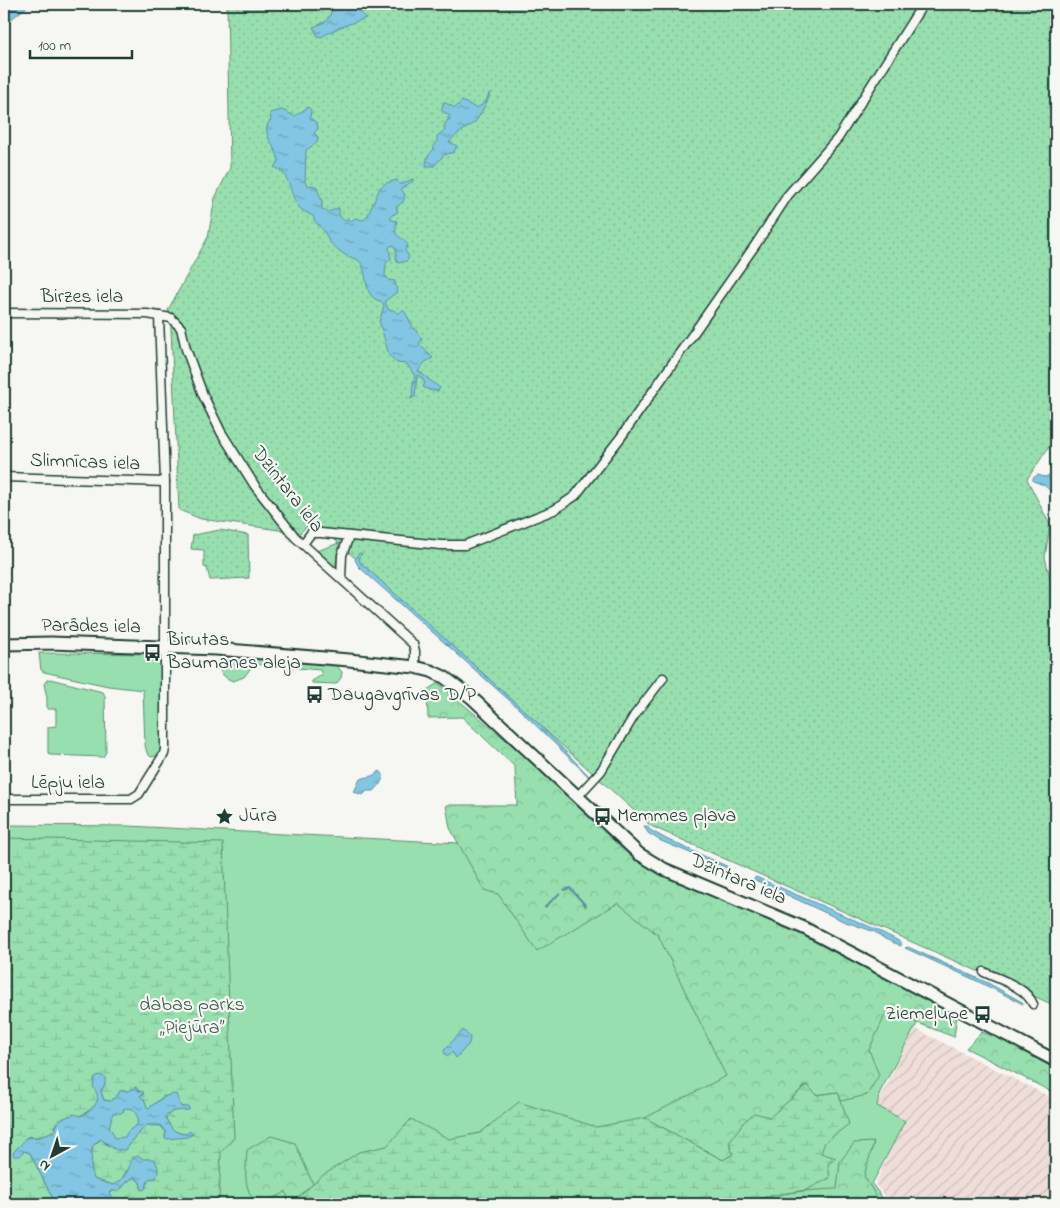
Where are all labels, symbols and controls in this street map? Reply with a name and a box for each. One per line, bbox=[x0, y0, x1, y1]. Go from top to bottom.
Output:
scale bar bbox=[30, 28, 132, 60]
text: 100 m bbox=[38, 35, 71, 57]
street label: Birzes iela bbox=[40, 283, 123, 312]
street label: Dzintara iela bbox=[243, 440, 330, 539]
street label: Slimnīcas iela bbox=[29, 447, 141, 479]
street label: Parādes iela bbox=[41, 612, 141, 642]
place label: Birutas Baumanes aleja bbox=[166, 626, 301, 678]
bus stop icon: Birutas Baumanes aleja bbox=[143, 642, 163, 662]
place label: Daugavgrīvas D/P bbox=[327, 681, 477, 711]
bus stop icon: Daugavgrīvas D/P bbox=[304, 685, 324, 705]
street label: Lēpju iela bbox=[31, 769, 105, 798]
place label: Jūra bbox=[239, 802, 277, 831]
place label: Memmes pļava bbox=[617, 802, 736, 831]
place icon: Jūra bbox=[215, 806, 235, 826]
bus stop icon: Memmes pļava bbox=[593, 806, 613, 826]
street label: Dzintara iela bbox=[684, 846, 791, 913]
park label: dabas parks „Piejūra” bbox=[139, 991, 245, 1043]
place label: Ziemeļupe bbox=[885, 1000, 968, 1029]
bus stop icon: Ziemeļupe bbox=[972, 1004, 992, 1024]
north arrow bbox=[28, 1130, 78, 1180]
text: N bbox=[34, 1154, 55, 1176]

